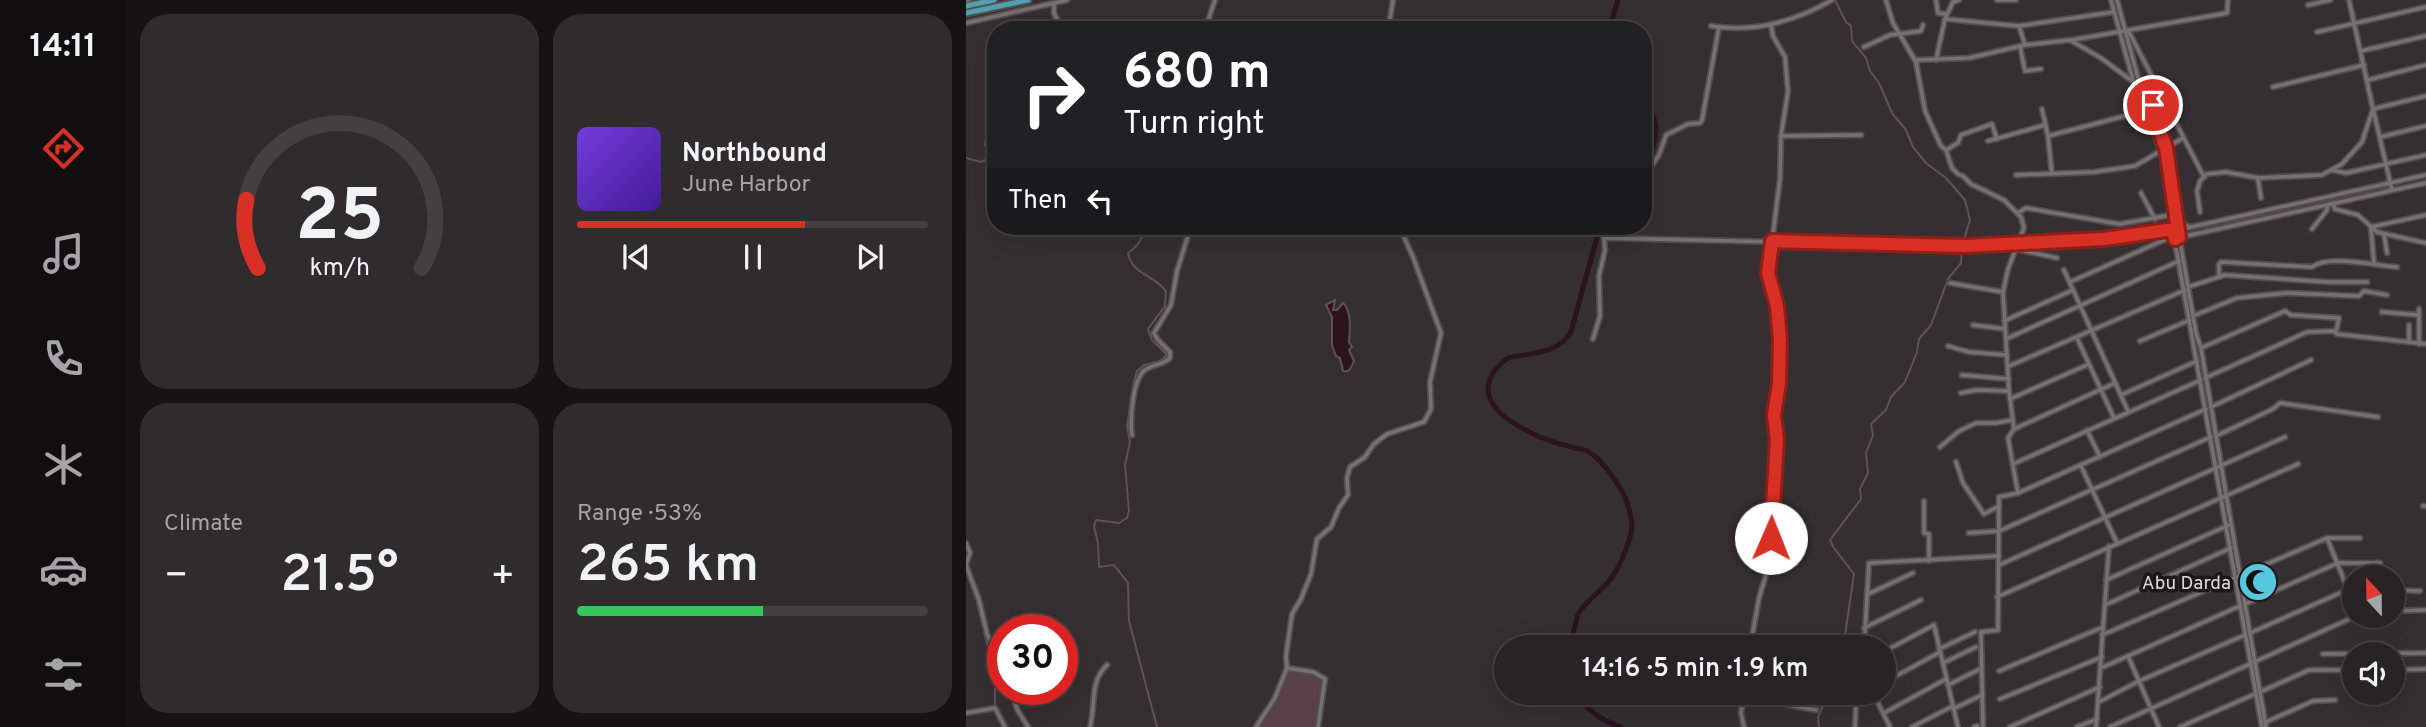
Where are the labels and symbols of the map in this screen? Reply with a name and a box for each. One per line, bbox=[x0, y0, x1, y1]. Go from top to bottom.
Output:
pin bbox=[2123, 75, 2183, 135]
position arrow bbox=[1734, 501, 1808, 575]
mosque icon: Abu Darda bbox=[2237, 561, 2279, 603]
north arrow bbox=[2342, 565, 2404, 628]
place label: Abu Darda bbox=[2142, 572, 2231, 596]
speed limit sign: 30 bbox=[987, 614, 1078, 705]

